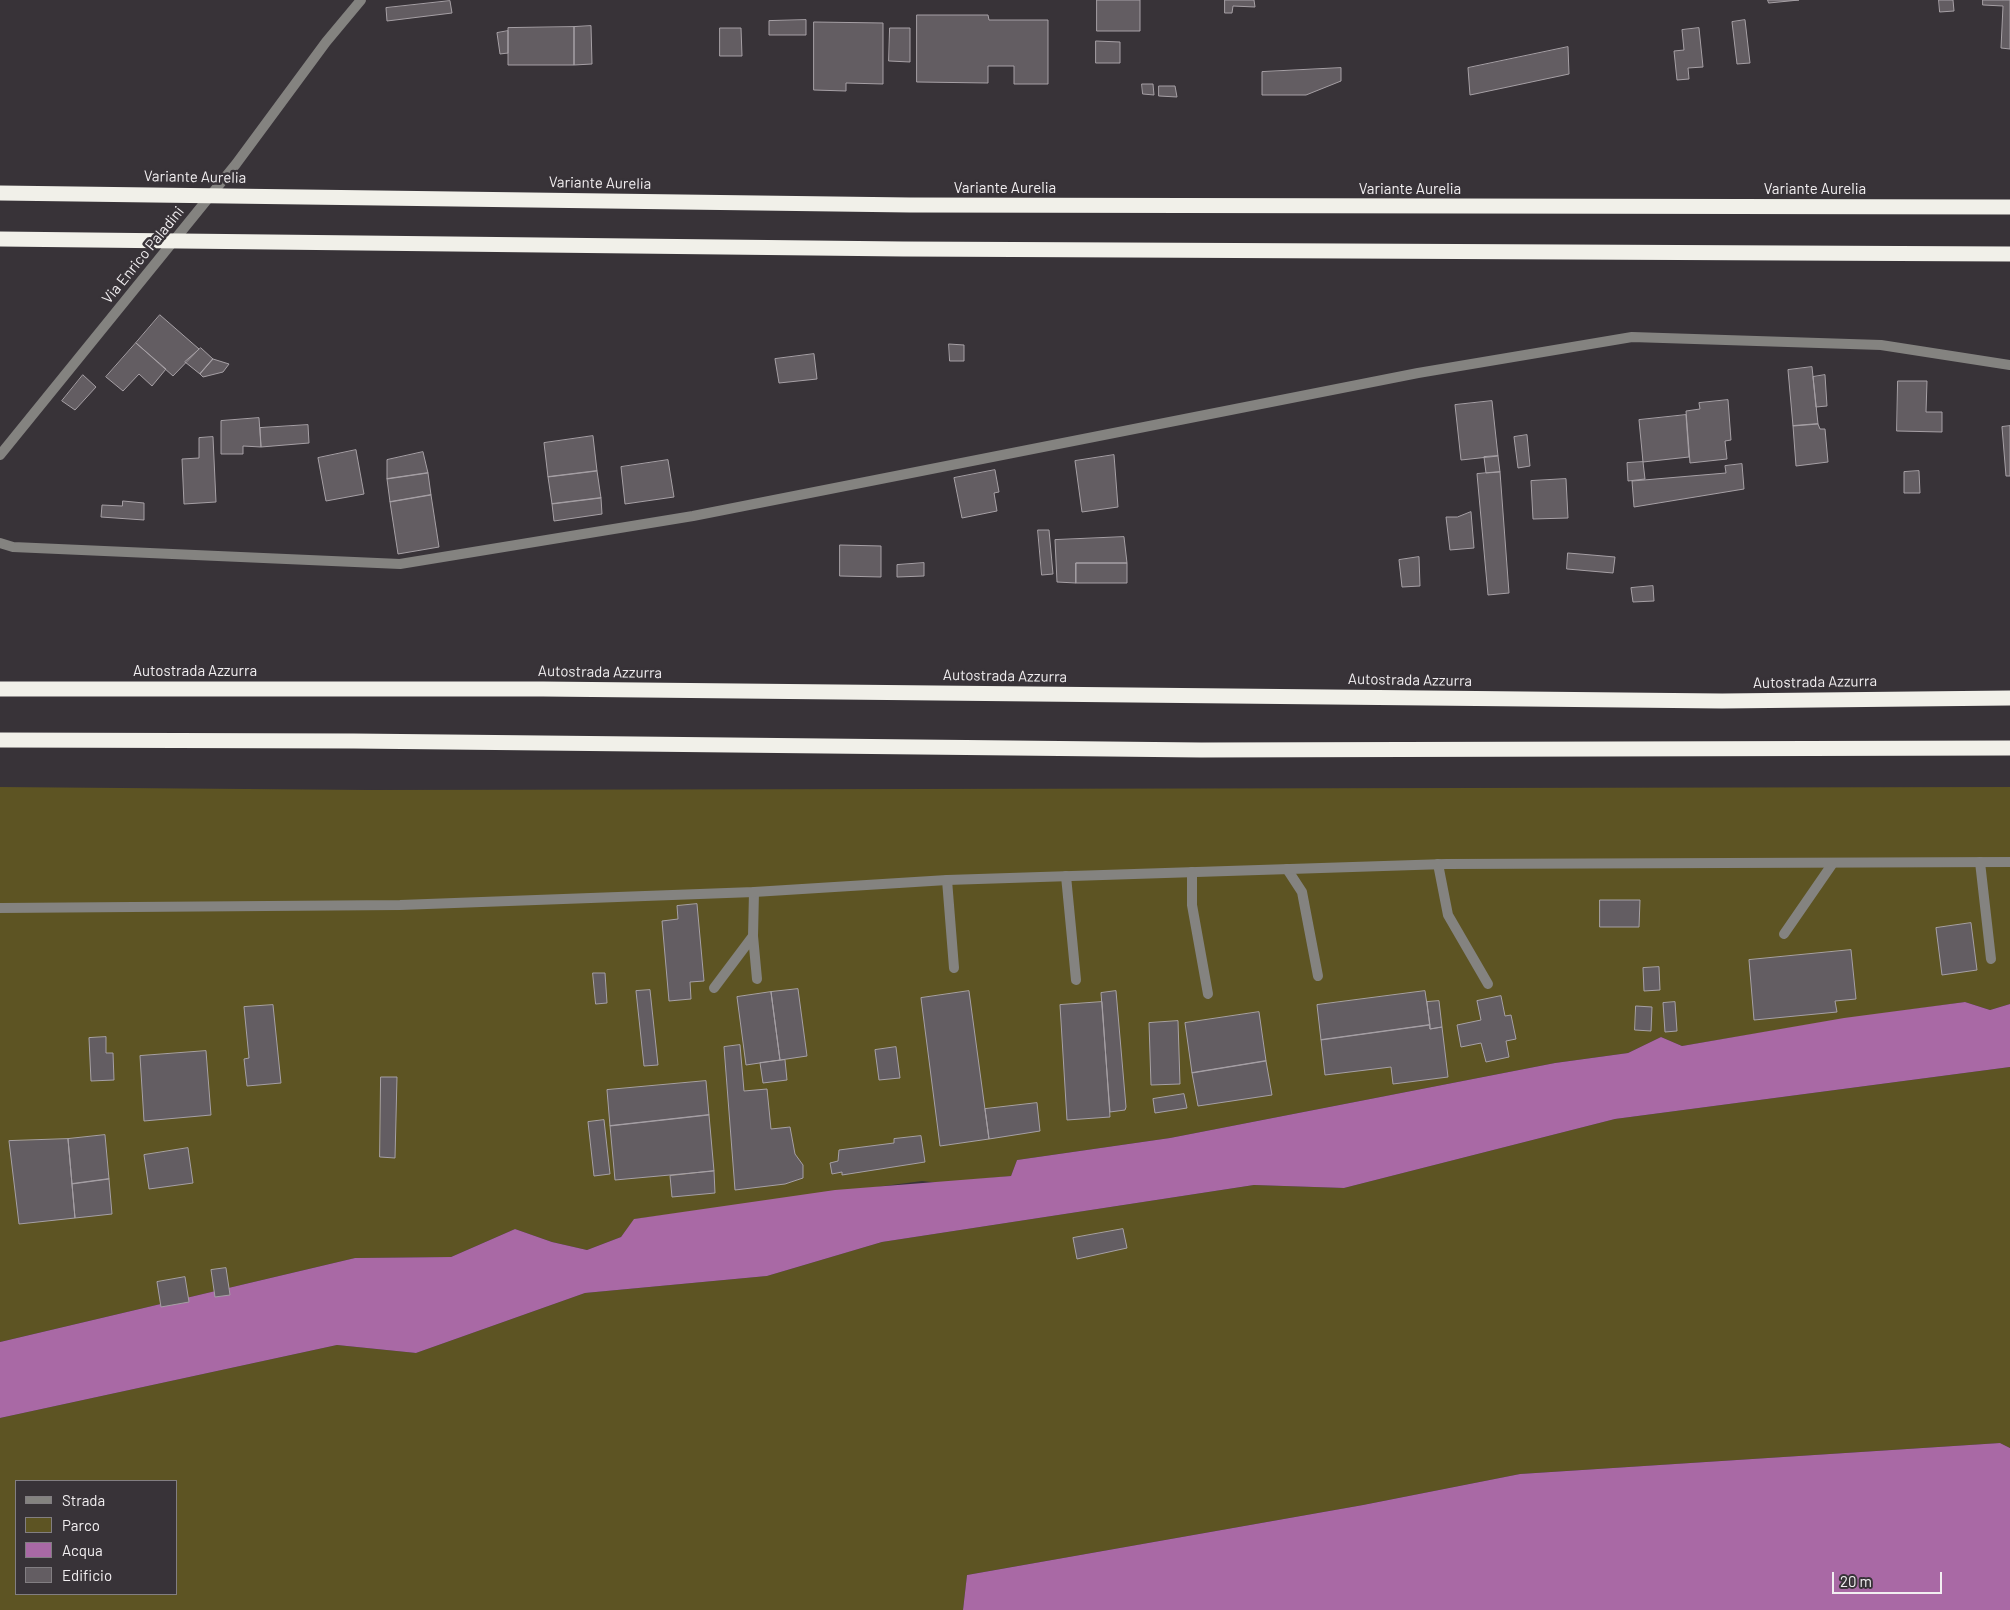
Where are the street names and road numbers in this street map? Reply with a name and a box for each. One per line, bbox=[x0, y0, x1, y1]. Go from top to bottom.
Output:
street label: Variante Aurelia bbox=[144, 167, 246, 187]
street label: Variante Aurelia bbox=[549, 173, 651, 193]
street label: Variante Aurelia bbox=[954, 179, 1056, 197]
street label: Variante Aurelia bbox=[1359, 180, 1461, 198]
street label: Variante Aurelia bbox=[1764, 180, 1866, 198]
street label: Via Enrico Paladini bbox=[98, 203, 188, 307]
street label: Autostrada Azzurra bbox=[133, 662, 257, 680]
street label: Autostrada Azzurra bbox=[538, 662, 662, 682]
street label: Autostrada Azzurra bbox=[943, 666, 1067, 686]
street label: Autostrada Azzurra bbox=[1348, 670, 1472, 690]
street label: Autostrada Azzurra bbox=[1753, 672, 1877, 692]

